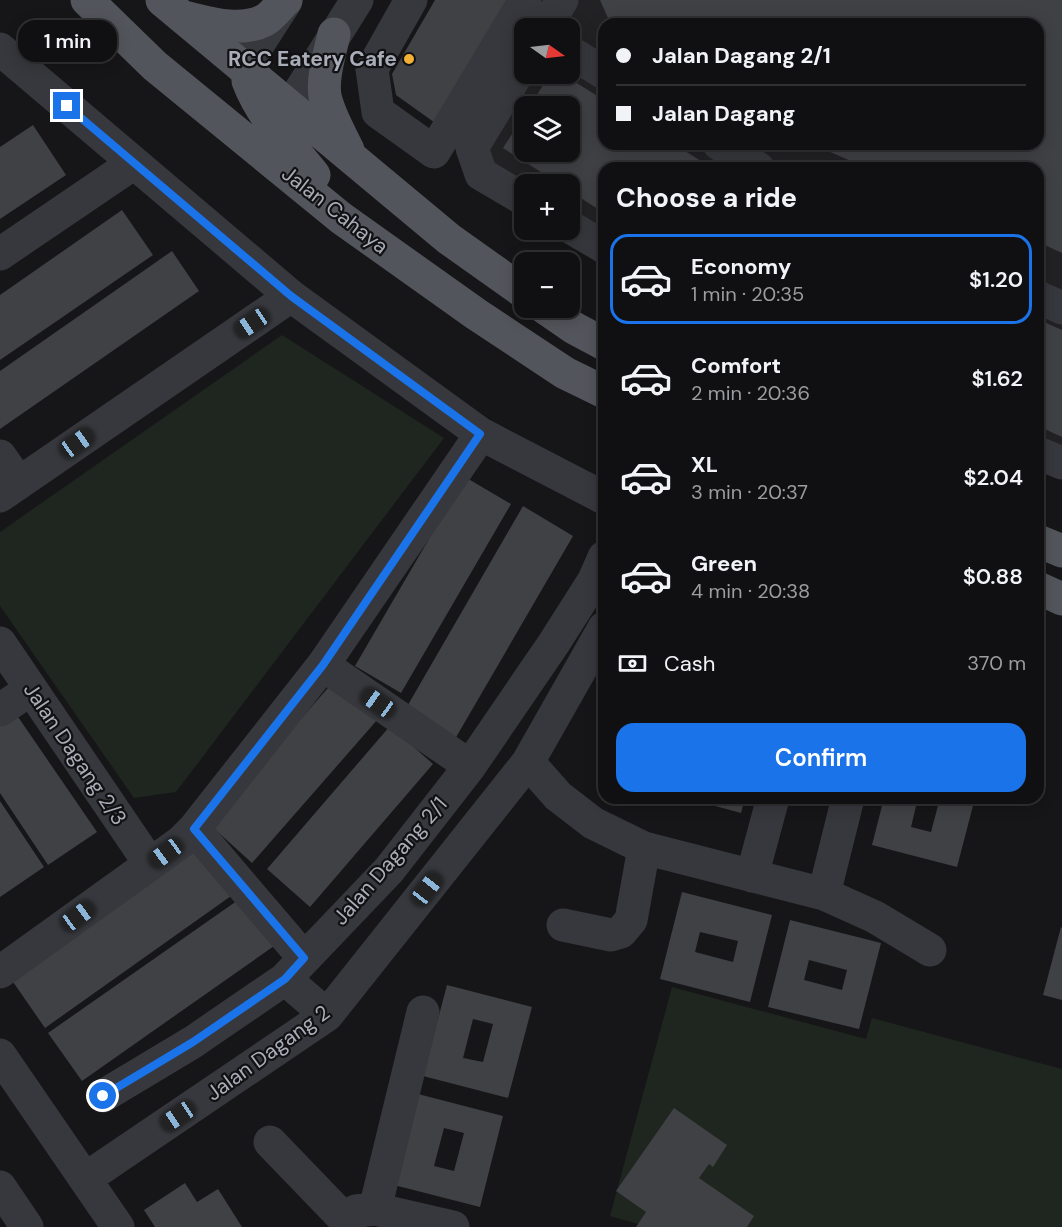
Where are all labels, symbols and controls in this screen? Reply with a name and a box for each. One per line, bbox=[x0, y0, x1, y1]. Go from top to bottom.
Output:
north arrow bbox=[514, 18, 580, 84]
map controls bbox=[514, 18, 580, 318]
callout: 1 min bbox=[17, 19, 116, 61]
text: 1 min bbox=[44, 28, 91, 54]
text: Jalan Dagang 2/1 bbox=[652, 41, 831, 70]
place label: RCC Eatery Cafe bbox=[228, 45, 397, 73]
marker: RCC Eatery Cafe bbox=[402, 52, 416, 66]
route end bbox=[53, 92, 80, 119]
button: layers bbox=[514, 96, 580, 162]
text: Jalan Dagang bbox=[652, 99, 795, 128]
street label: Jalan Cahaya bbox=[276, 160, 394, 260]
button: + bbox=[514, 174, 580, 240]
text: Choose a ride bbox=[616, 180, 797, 215]
button: − bbox=[514, 252, 580, 318]
icon: car bbox=[619, 252, 673, 306]
text: Economy bbox=[691, 252, 791, 281]
text: $1.20 bbox=[969, 265, 1023, 294]
text: 1 min · 20:35 bbox=[691, 281, 804, 307]
car bbox=[232, 305, 272, 341]
icon: car bbox=[619, 351, 673, 405]
text: Comfort bbox=[691, 351, 781, 380]
text: $1.62 bbox=[971, 364, 1023, 393]
text: 2 min · 20:36 bbox=[691, 380, 810, 406]
car bbox=[57, 425, 97, 461]
icon: car bbox=[619, 450, 673, 504]
text: XL bbox=[691, 450, 718, 479]
text: $2.04 bbox=[963, 463, 1023, 492]
text: 3 min · 20:37 bbox=[691, 479, 808, 505]
icon: car bbox=[619, 549, 673, 603]
text: Green bbox=[691, 549, 757, 578]
text: $0.88 bbox=[963, 562, 1023, 591]
text: 4 min · 20:38 bbox=[691, 578, 810, 604]
icon: cash bbox=[616, 647, 649, 680]
text: Cash bbox=[664, 649, 715, 678]
text: 370 m bbox=[967, 650, 1026, 676]
street label: Jalan Dagang 2/3 bbox=[17, 677, 133, 831]
car bbox=[358, 685, 398, 721]
button: Confirm bbox=[616, 723, 1026, 792]
street label: Jalan Dagang 2/1 bbox=[327, 791, 453, 931]
car bbox=[146, 835, 186, 871]
car bbox=[409, 869, 445, 909]
car bbox=[58, 898, 98, 934]
street label: Jalan Dagang 2 bbox=[201, 999, 335, 1107]
route start bbox=[89, 1082, 116, 1109]
car bbox=[158, 1098, 198, 1134]

